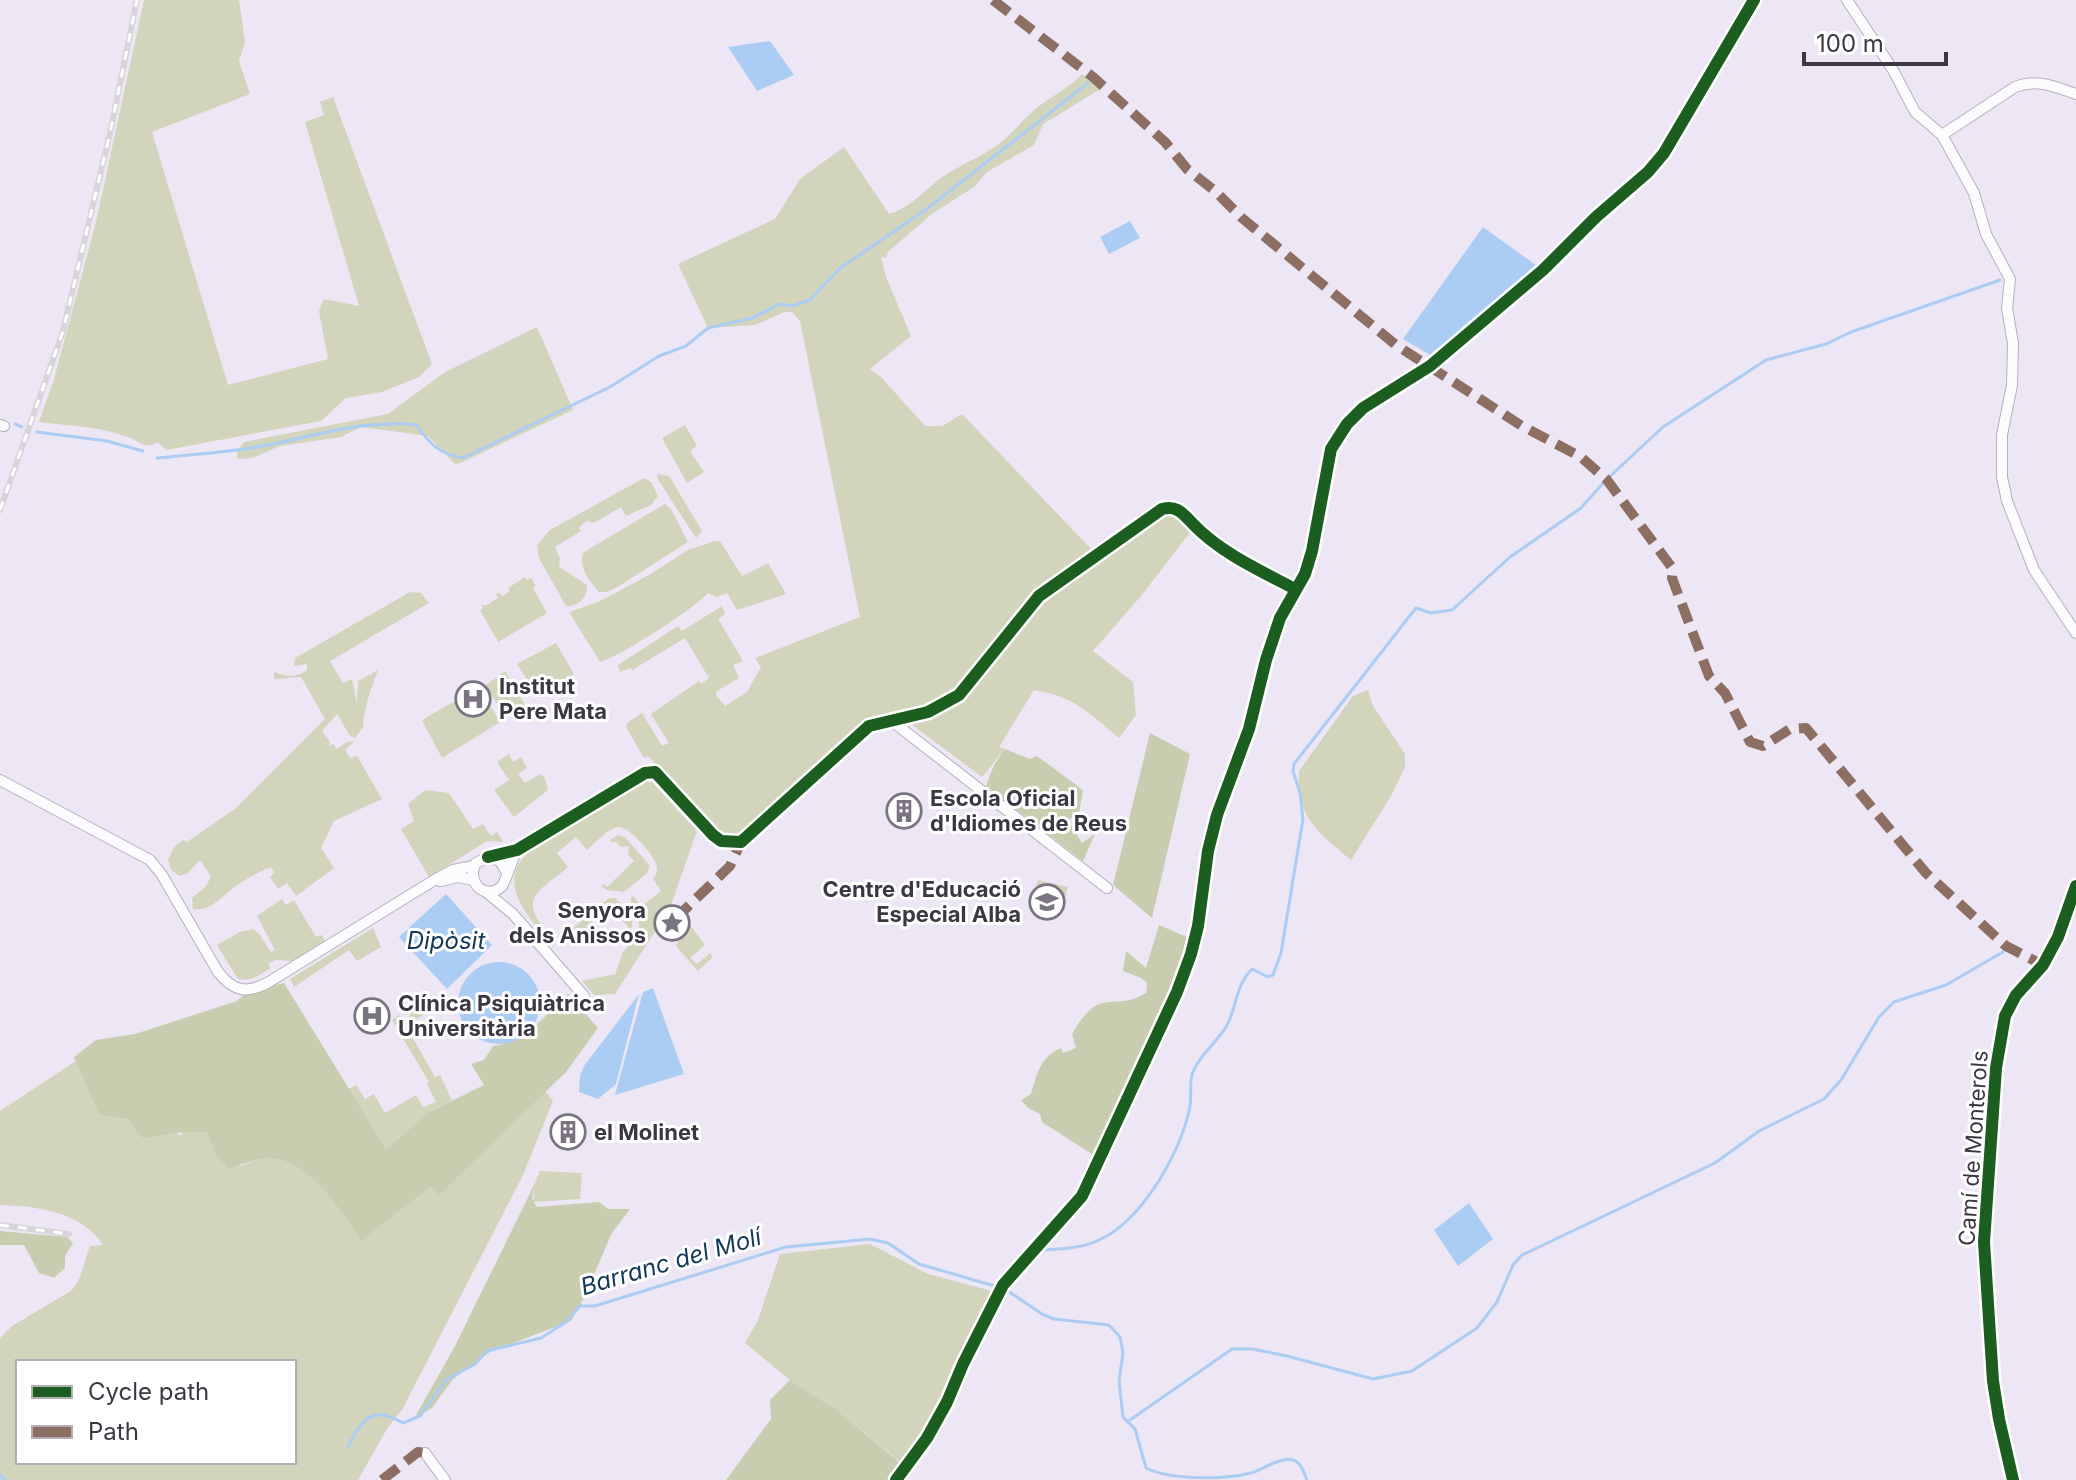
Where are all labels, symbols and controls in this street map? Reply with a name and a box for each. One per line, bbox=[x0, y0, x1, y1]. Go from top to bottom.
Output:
scale bar bbox=[1804, 16, 1946, 66]
text: 100 m bbox=[1816, 29, 1884, 58]
place label: Institut Pere Mata bbox=[499, 673, 607, 724]
hospital icon: Institut Pere Mata bbox=[454, 680, 492, 718]
place label: Escola Oficial d'Idiomes de Reus bbox=[930, 785, 1127, 836]
building icon: Escola Oficial d'Idiomes de Reus bbox=[885, 792, 923, 830]
place label: Centre d'Educació Especial Alba bbox=[823, 876, 1021, 927]
school or university icon: Centre d'Educació Especial Alba bbox=[1028, 883, 1066, 921]
place label: Senyora dels Anissos bbox=[509, 897, 646, 948]
place icon: Senyora dels Anissos bbox=[653, 904, 691, 942]
water label: Dipòsit bbox=[407, 926, 486, 955]
place label: Clínica Psiquiàtrica Universitària bbox=[398, 990, 605, 1041]
hospital icon: Clínica Psiquiàtrica Universitària bbox=[353, 997, 391, 1035]
street label: Camí de Monterols bbox=[1953, 1050, 1993, 1246]
building icon: el Molinet bbox=[549, 1113, 587, 1151]
place label: el Molinet bbox=[594, 1119, 699, 1145]
water label: Barranc del Molí bbox=[577, 1221, 767, 1301]
legend bbox=[16, 1360, 296, 1464]
text: Cycle path bbox=[88, 1377, 209, 1406]
text: Path bbox=[88, 1417, 139, 1446]

